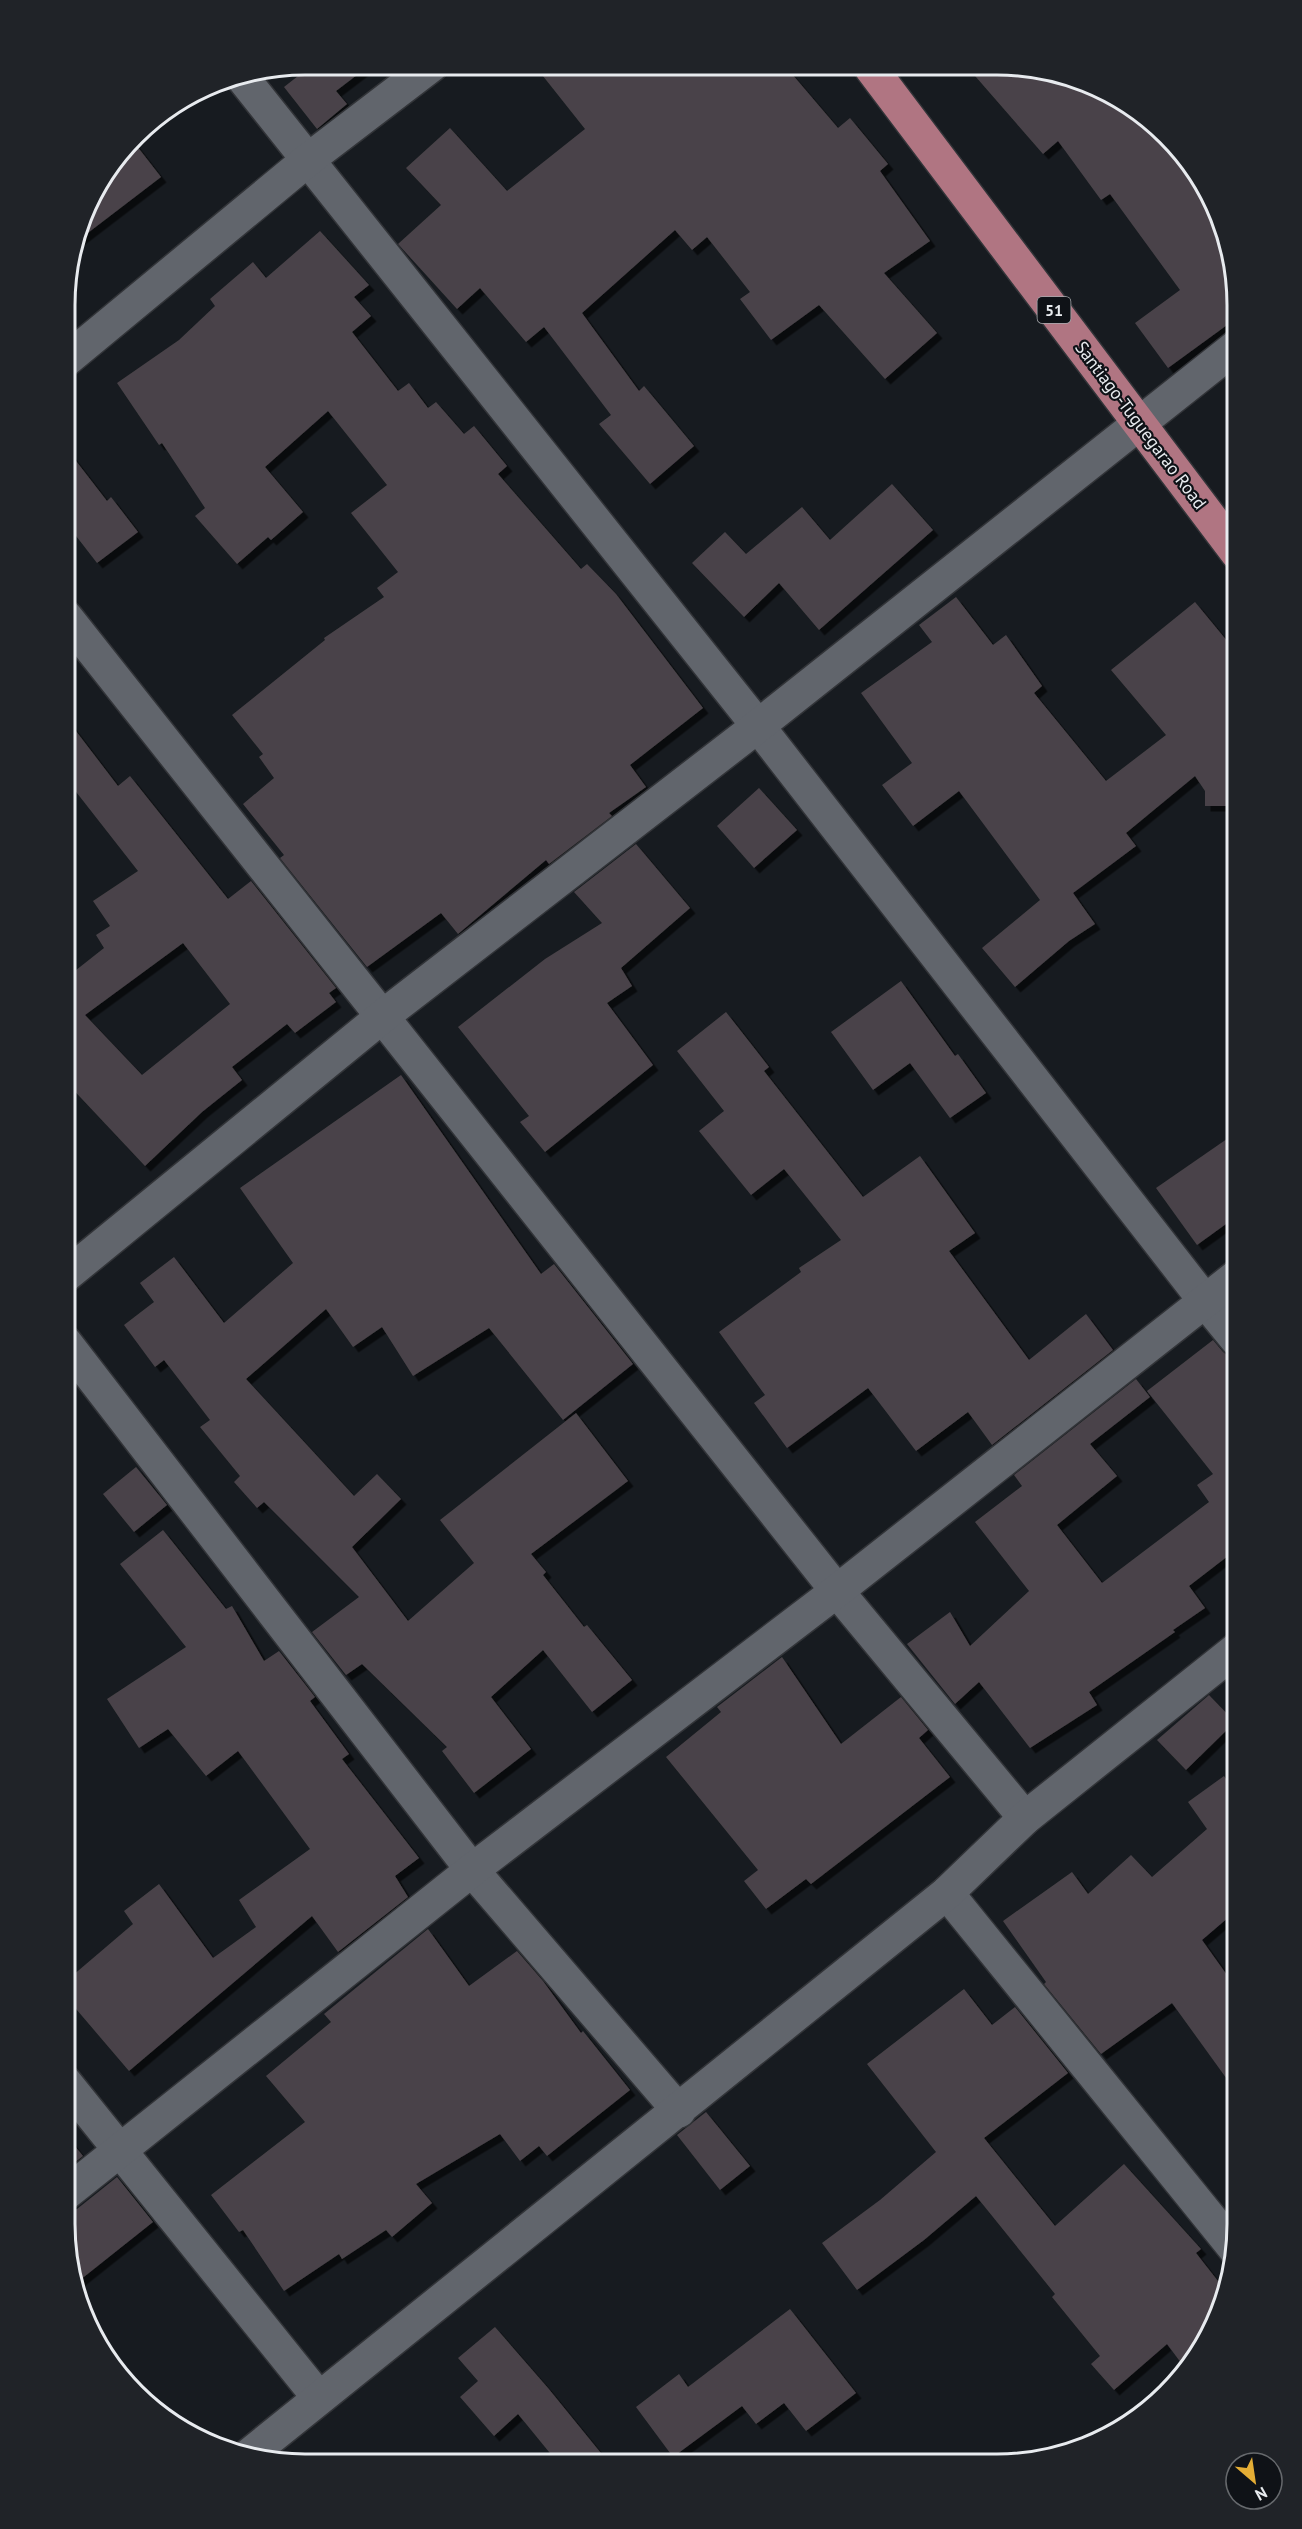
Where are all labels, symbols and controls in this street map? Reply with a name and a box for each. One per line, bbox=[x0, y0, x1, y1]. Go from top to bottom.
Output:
road number: 51 bbox=[1038, 297, 1070, 323]
street label: Santiago-Tuguegarao Road bbox=[1070, 336, 1212, 514]
north arrow bbox=[1224, 2451, 1284, 2511]
text: N bbox=[1252, 2483, 1271, 2505]

